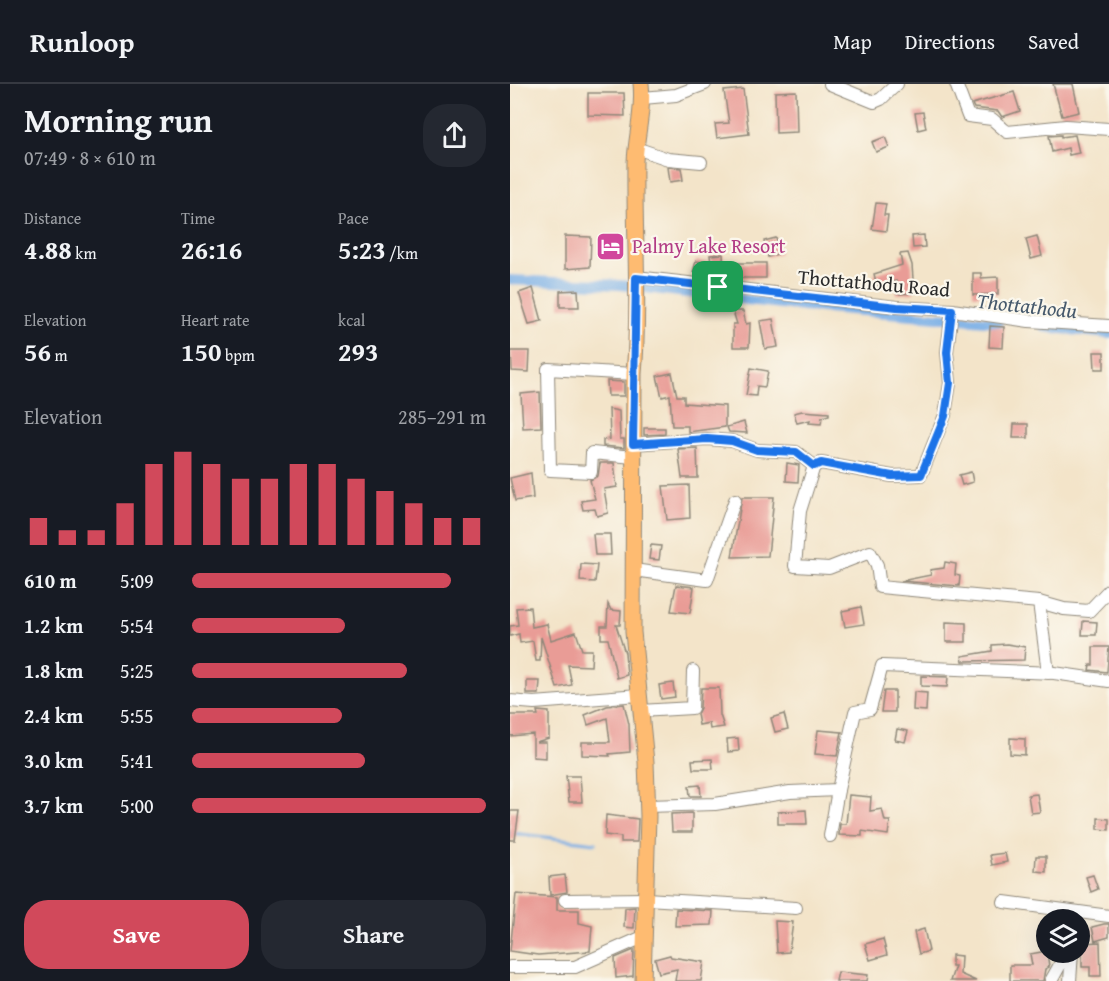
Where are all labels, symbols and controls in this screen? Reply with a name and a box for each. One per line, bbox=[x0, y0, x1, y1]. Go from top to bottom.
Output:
text: Runloop bbox=[30, 21, 134, 62]
text: Map bbox=[833, 26, 872, 57]
text: Directions bbox=[905, 26, 995, 57]
text: Saved bbox=[1028, 26, 1079, 57]
text: Morning run bbox=[24, 96, 213, 144]
button: share bbox=[423, 104, 486, 167]
text: 07:49 · 8 × 610 m bbox=[24, 143, 156, 172]
text: Distance bbox=[24, 206, 81, 230]
text: Time bbox=[181, 206, 215, 230]
text: Pace bbox=[338, 206, 369, 230]
text: 4.88 bbox=[24, 230, 72, 269]
text: 26:16 bbox=[181, 230, 242, 269]
text: 5:23 bbox=[338, 230, 386, 269]
hotel icon: Palmy Lake Resort bbox=[595, 230, 627, 262]
place label: Palmy Lake Resort bbox=[632, 231, 786, 260]
text: km bbox=[72, 241, 96, 265]
text: /km bbox=[386, 241, 418, 265]
pin bbox=[692, 261, 743, 312]
street label: Thottathodu Road bbox=[797, 261, 952, 304]
icon: arrive bbox=[701, 270, 734, 303]
water label: Thottathodu bbox=[975, 285, 1079, 326]
text: Elevation bbox=[24, 308, 87, 332]
text: Heart rate bbox=[181, 308, 250, 332]
text: kcal bbox=[338, 308, 365, 332]
text: 56 bbox=[24, 332, 51, 371]
text: 150 bbox=[181, 332, 221, 371]
text: 293 bbox=[338, 332, 378, 371]
text: m bbox=[51, 343, 68, 367]
text: bpm bbox=[221, 343, 255, 367]
text: Elevation bbox=[24, 402, 102, 431]
text: 285–291 m bbox=[398, 402, 486, 431]
text: 610 m bbox=[24, 566, 77, 595]
text: 5:09 bbox=[120, 566, 154, 595]
text: 1.2 km bbox=[24, 611, 83, 640]
text: 5:54 bbox=[120, 611, 154, 640]
text: 1.8 km bbox=[24, 656, 83, 685]
text: 5:25 bbox=[120, 656, 154, 685]
text: 2.4 km bbox=[24, 701, 83, 730]
text: 5:55 bbox=[120, 701, 154, 730]
text: 3.0 km bbox=[24, 746, 83, 775]
text: 5:41 bbox=[120, 746, 154, 775]
text: 3.7 km bbox=[24, 791, 83, 820]
text: 5:00 bbox=[120, 791, 154, 820]
button: Save bbox=[24, 900, 249, 969]
button: Share bbox=[261, 900, 486, 969]
map controls bbox=[1036, 909, 1090, 963]
button: layers bbox=[1036, 909, 1090, 963]

